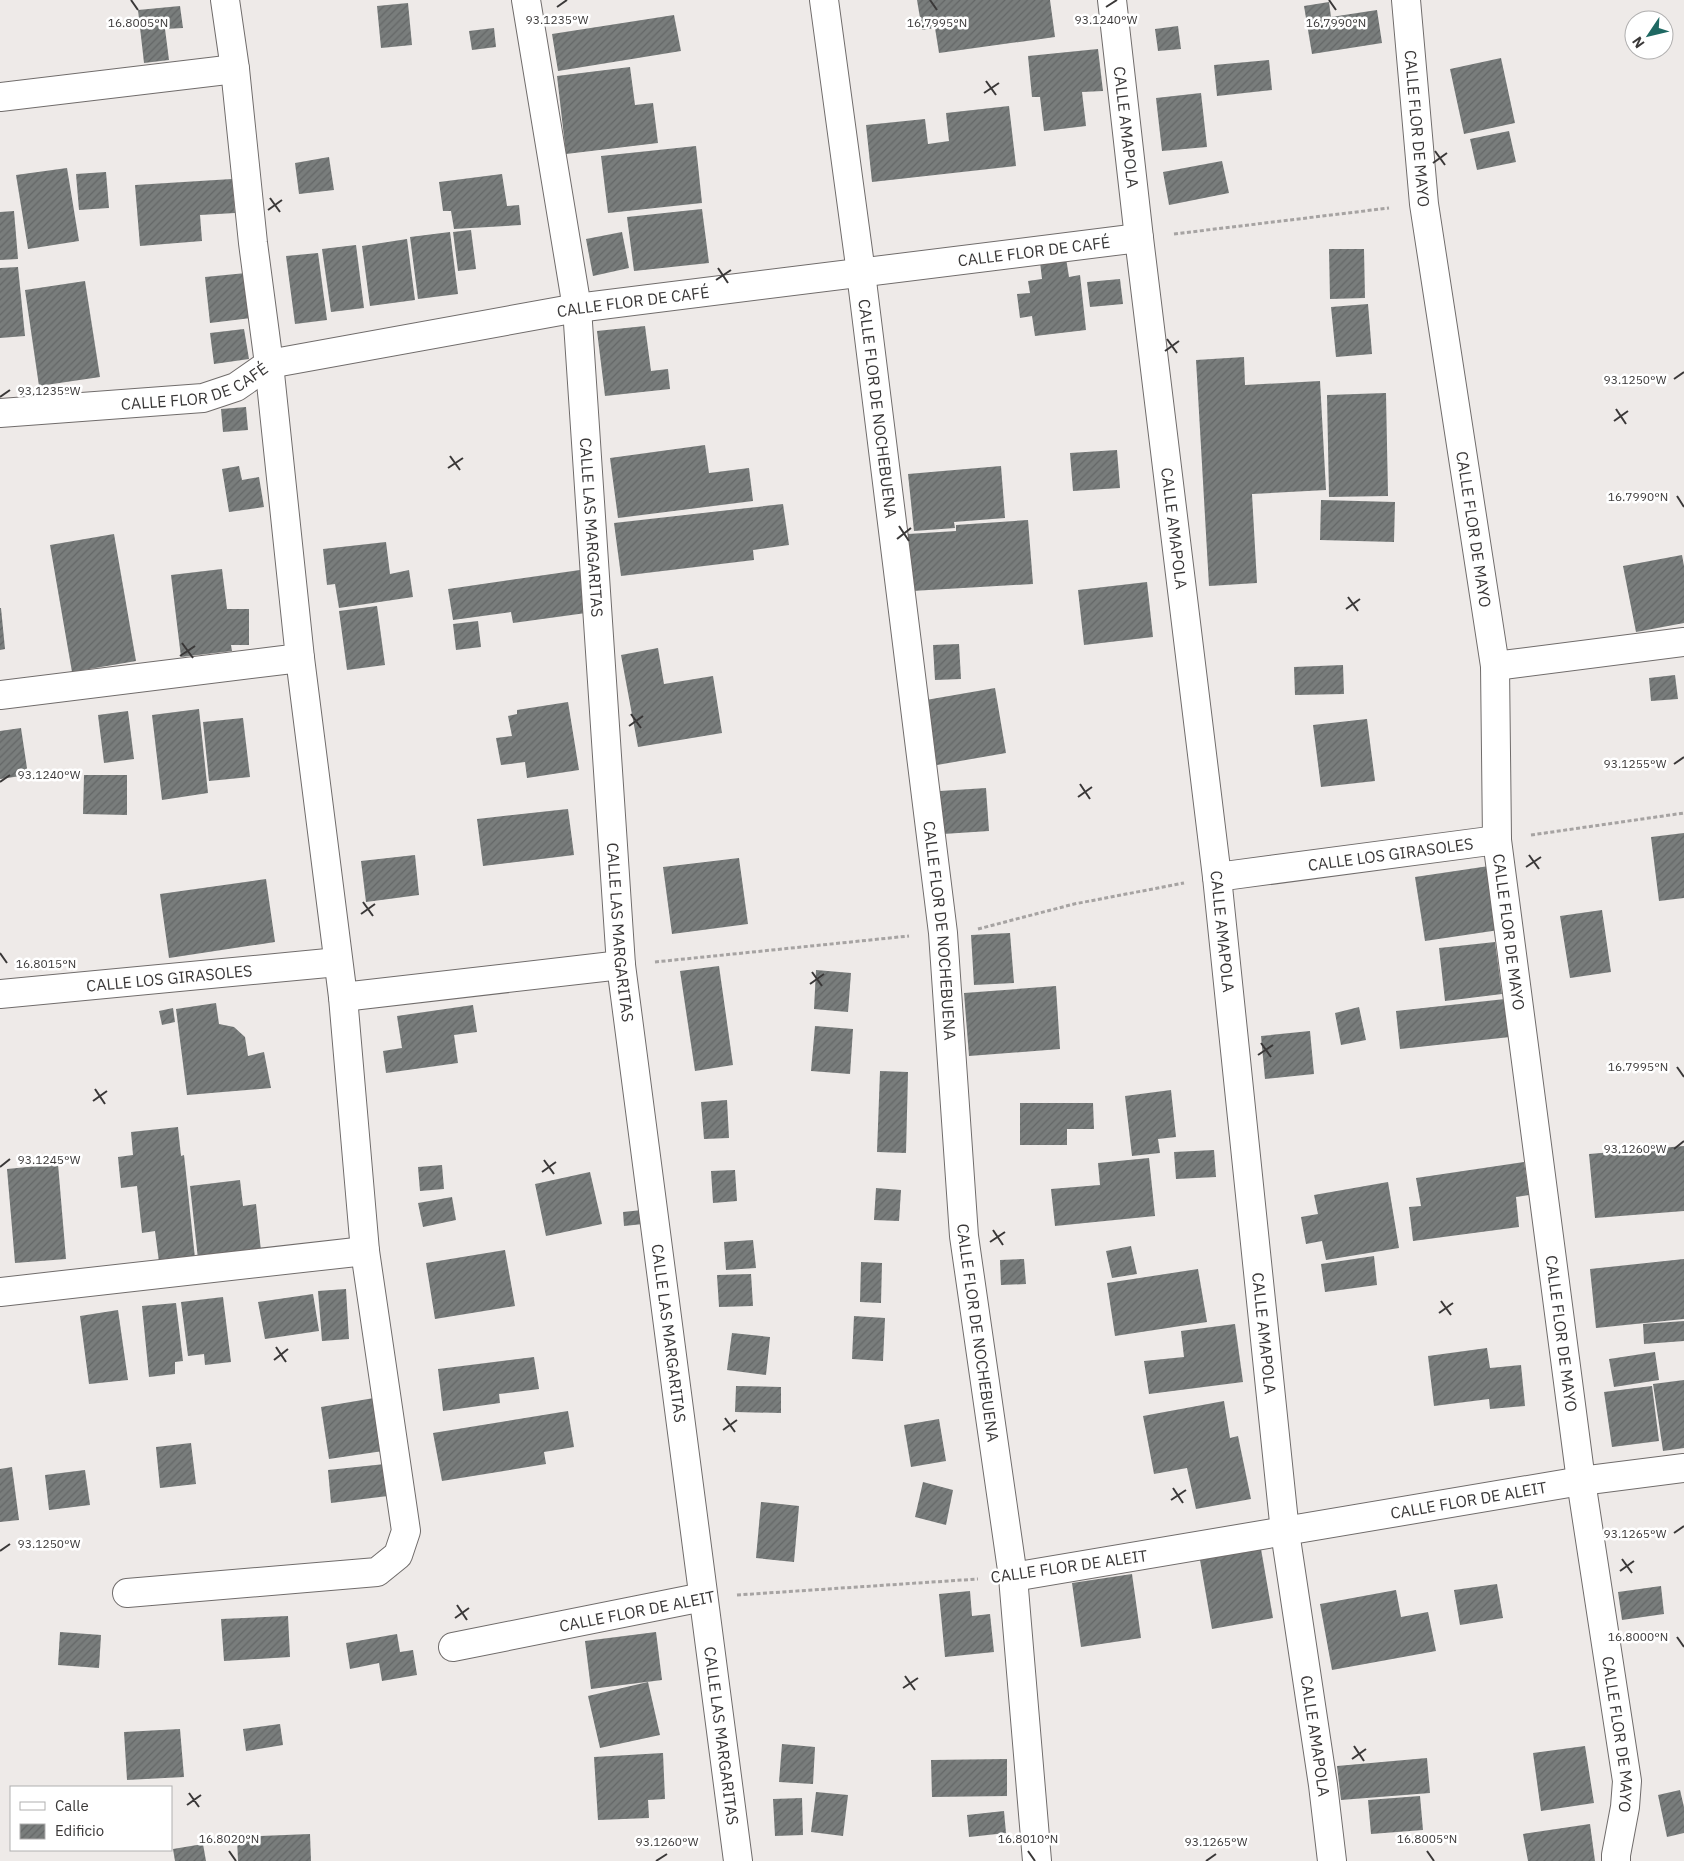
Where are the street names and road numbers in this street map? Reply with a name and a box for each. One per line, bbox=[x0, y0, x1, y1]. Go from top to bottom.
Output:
street label: CALLE FLOR DE MAYO bbox=[1400, 49, 1434, 208]
street label: CALLE AMAPOLA bbox=[1110, 65, 1143, 189]
street label: CALLE FLOR DE CAFÉ bbox=[956, 231, 1111, 271]
street label: CALLE FLOR DE CAFÉ bbox=[555, 281, 710, 321]
street label: CALLE FLOR DE NOCHEBUENA bbox=[854, 298, 901, 519]
street label: CALLE FLOR DE CAFÉ bbox=[120, 357, 272, 414]
street label: CALLE LAS MARGARITAS bbox=[576, 437, 608, 618]
street label: CALLE FLOR DE MAYO bbox=[1452, 450, 1496, 609]
street label: CALLE AMAPOLA bbox=[1157, 466, 1192, 590]
street label: CALLE FLOR DE NOCHEBUENA bbox=[919, 820, 960, 1041]
street label: CALLE LOS GIRASOLES bbox=[1307, 833, 1474, 875]
street label: CALLE LAS MARGARITAS bbox=[603, 842, 638, 1023]
street label: CALLE FLOR DE MAYO bbox=[1489, 852, 1529, 1012]
street label: CALLE AMAPOLA bbox=[1206, 869, 1239, 993]
street label: CALLE LOS GIRASOLES bbox=[85, 960, 253, 996]
street label: CALLE FLOR DE NOCHEBUENA bbox=[953, 1223, 1003, 1443]
street label: CALLE LAS MARGARITAS bbox=[648, 1243, 691, 1424]
street label: CALLE FLOR DE MAYO bbox=[1542, 1254, 1582, 1413]
street label: CALLE AMAPOLA bbox=[1248, 1271, 1281, 1395]
street label: CALLE FLOR DE ALEIT bbox=[1389, 1477, 1548, 1523]
street label: CALLE FLOR DE ALEIT bbox=[989, 1545, 1149, 1587]
street label: CALLE FLOR DE ALEIT bbox=[558, 1586, 716, 1636]
street label: CALLE LAS MARGARITAS bbox=[700, 1645, 743, 1826]
street label: CALLE FLOR DE MAYO bbox=[1598, 1655, 1637, 1813]
street label: CALLE AMAPOLA bbox=[1297, 1674, 1334, 1798]

